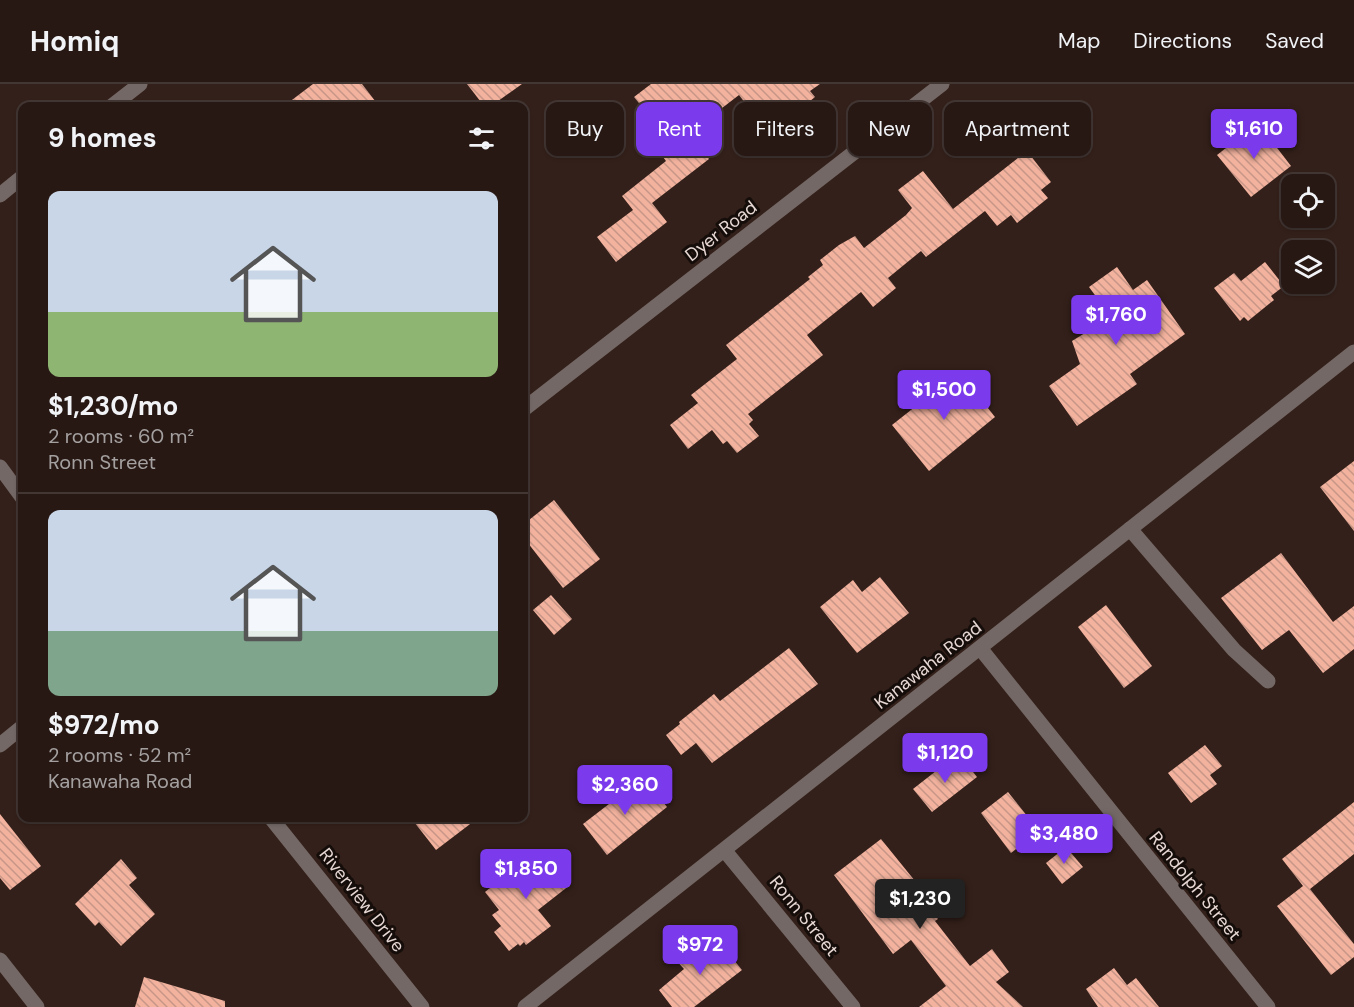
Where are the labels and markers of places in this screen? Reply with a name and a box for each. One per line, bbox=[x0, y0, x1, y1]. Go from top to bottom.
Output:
pin: $1,610 bbox=[1205, 109, 1303, 160]
pin: $1,760 bbox=[1067, 295, 1165, 346]
pin: $1,500 bbox=[895, 370, 993, 421]
pin: $1,120 bbox=[896, 733, 994, 784]
pin: $2,360 bbox=[576, 765, 674, 816]
pin: $3,480 bbox=[1015, 814, 1113, 865]
pin: $1,850 bbox=[477, 849, 575, 900]
pin: $1,230 bbox=[871, 879, 969, 930]
pin: $972 bbox=[664, 925, 736, 976]

